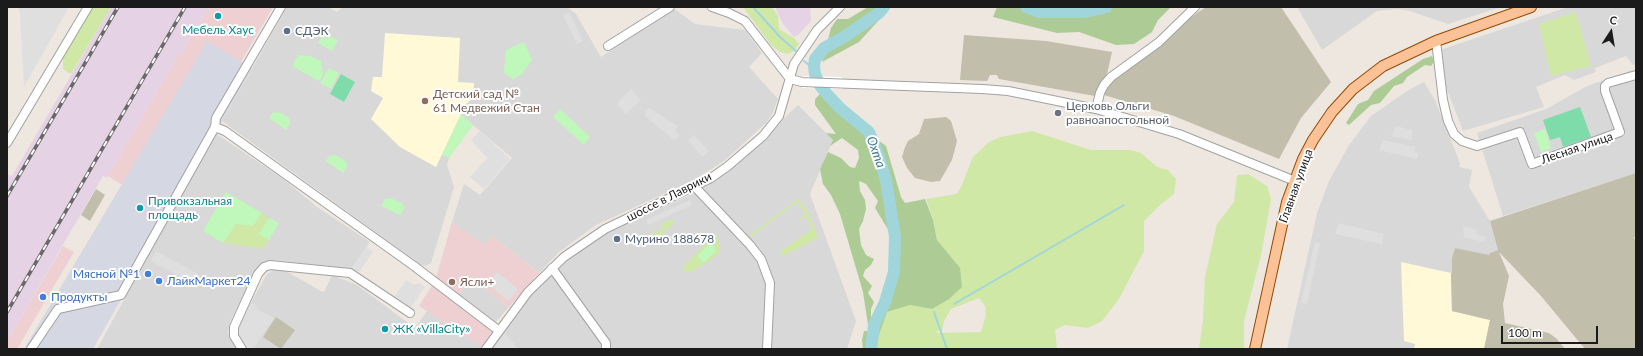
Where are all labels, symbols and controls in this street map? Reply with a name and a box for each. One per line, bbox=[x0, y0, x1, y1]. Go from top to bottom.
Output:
marker: Мебель Хаус bbox=[213, 11, 223, 21]
north arrow bbox=[1591, 12, 1631, 52]
text: С bbox=[1609, 13, 1619, 27]
place label: Мебель Хаус bbox=[182, 23, 254, 37]
place label: СДЭК bbox=[295, 24, 329, 38]
marker: СДЭК bbox=[282, 26, 292, 36]
place label: Детский сад № 61 Медвежий Стан bbox=[433, 87, 540, 115]
marker: Детский сад № 61 Медвежий Стан bbox=[420, 96, 430, 106]
place label: Церковь Ольги равноапостольной bbox=[1066, 99, 1169, 127]
marker: Церковь Ольги равноапостольной bbox=[1053, 108, 1063, 118]
street label: Лесная улица bbox=[1539, 129, 1615, 167]
water label: Охта bbox=[863, 134, 889, 170]
street label: Главная улица bbox=[1276, 147, 1316, 225]
street label: шоссе в Лаврики bbox=[624, 169, 714, 225]
place label: Привокзальная площадь bbox=[148, 194, 232, 222]
marker: Привокзальная площадь bbox=[135, 203, 145, 213]
place label: Мурино 188678 bbox=[625, 232, 714, 246]
marker: Мурино 188678 bbox=[612, 234, 622, 244]
place label: Мясной №1 bbox=[73, 267, 140, 281]
marker: Мясной №1 bbox=[143, 269, 153, 279]
place label: ЛайкМаркет24 bbox=[167, 274, 250, 288]
place label: Ясли+ bbox=[460, 275, 494, 289]
marker: ЛайкМаркет24 bbox=[154, 276, 164, 286]
marker: Ясли+ bbox=[447, 277, 457, 287]
place label: Продукты bbox=[51, 290, 107, 304]
marker: Продукты bbox=[38, 292, 48, 302]
scale bar bbox=[1503, 318, 1600, 344]
place label: ЖК «VillaCity» bbox=[393, 322, 470, 336]
marker: ЖК «VillaCity» bbox=[380, 324, 390, 334]
text: 100 m bbox=[1508, 325, 1542, 340]

